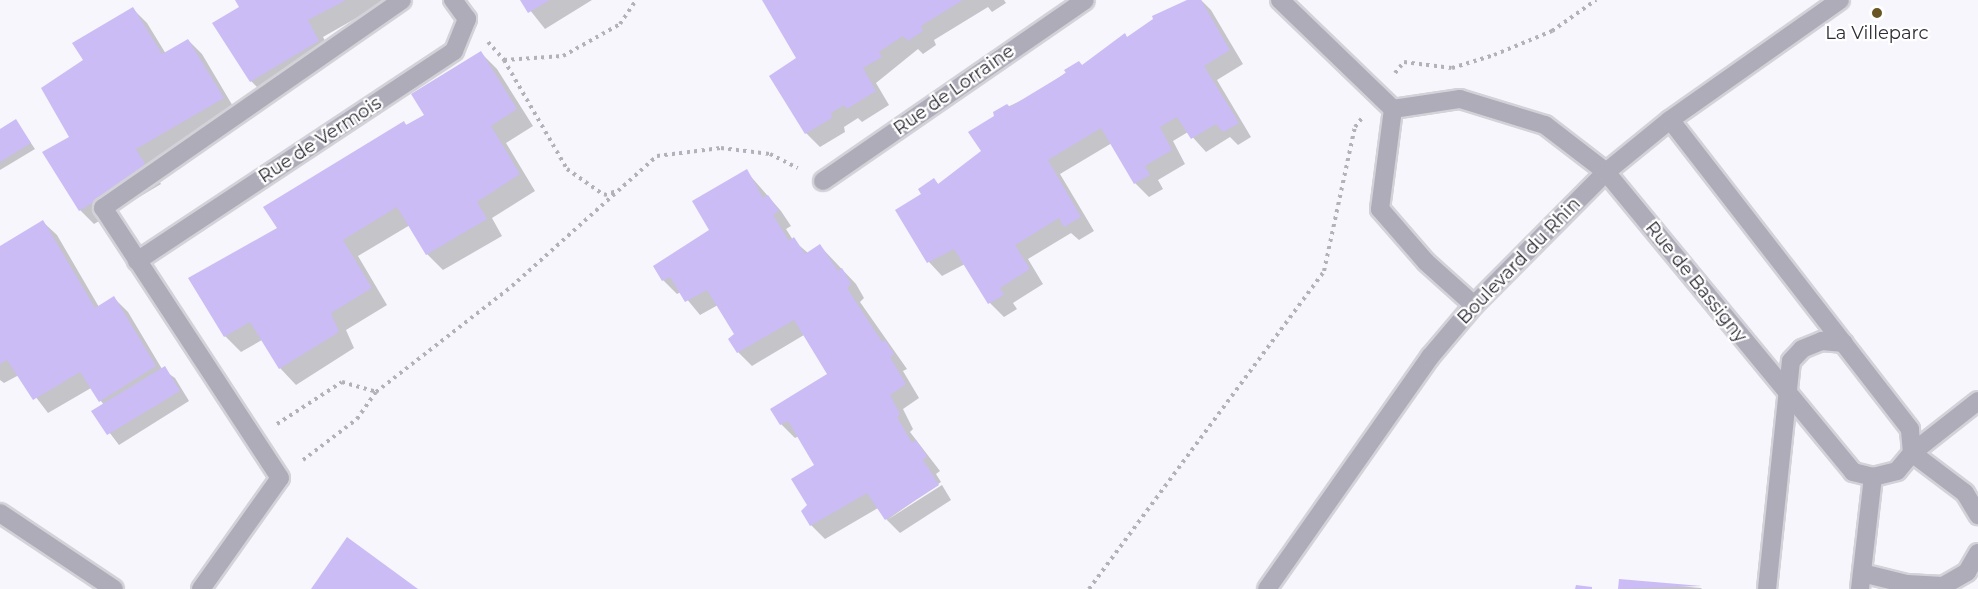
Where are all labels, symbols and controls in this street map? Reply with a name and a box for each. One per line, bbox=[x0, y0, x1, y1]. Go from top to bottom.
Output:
marker: La Villeparc bbox=[1870, 6, 1884, 20]
place label: La Villeparc bbox=[1825, 22, 1929, 44]
street label: Rue de Lorraine bbox=[890, 40, 1018, 140]
street label: Rue de Vermois bbox=[255, 92, 385, 188]
street label: Boulevard du Rhin bbox=[1453, 193, 1585, 329]
street label: Rue de Bassigny bbox=[1641, 217, 1751, 347]

